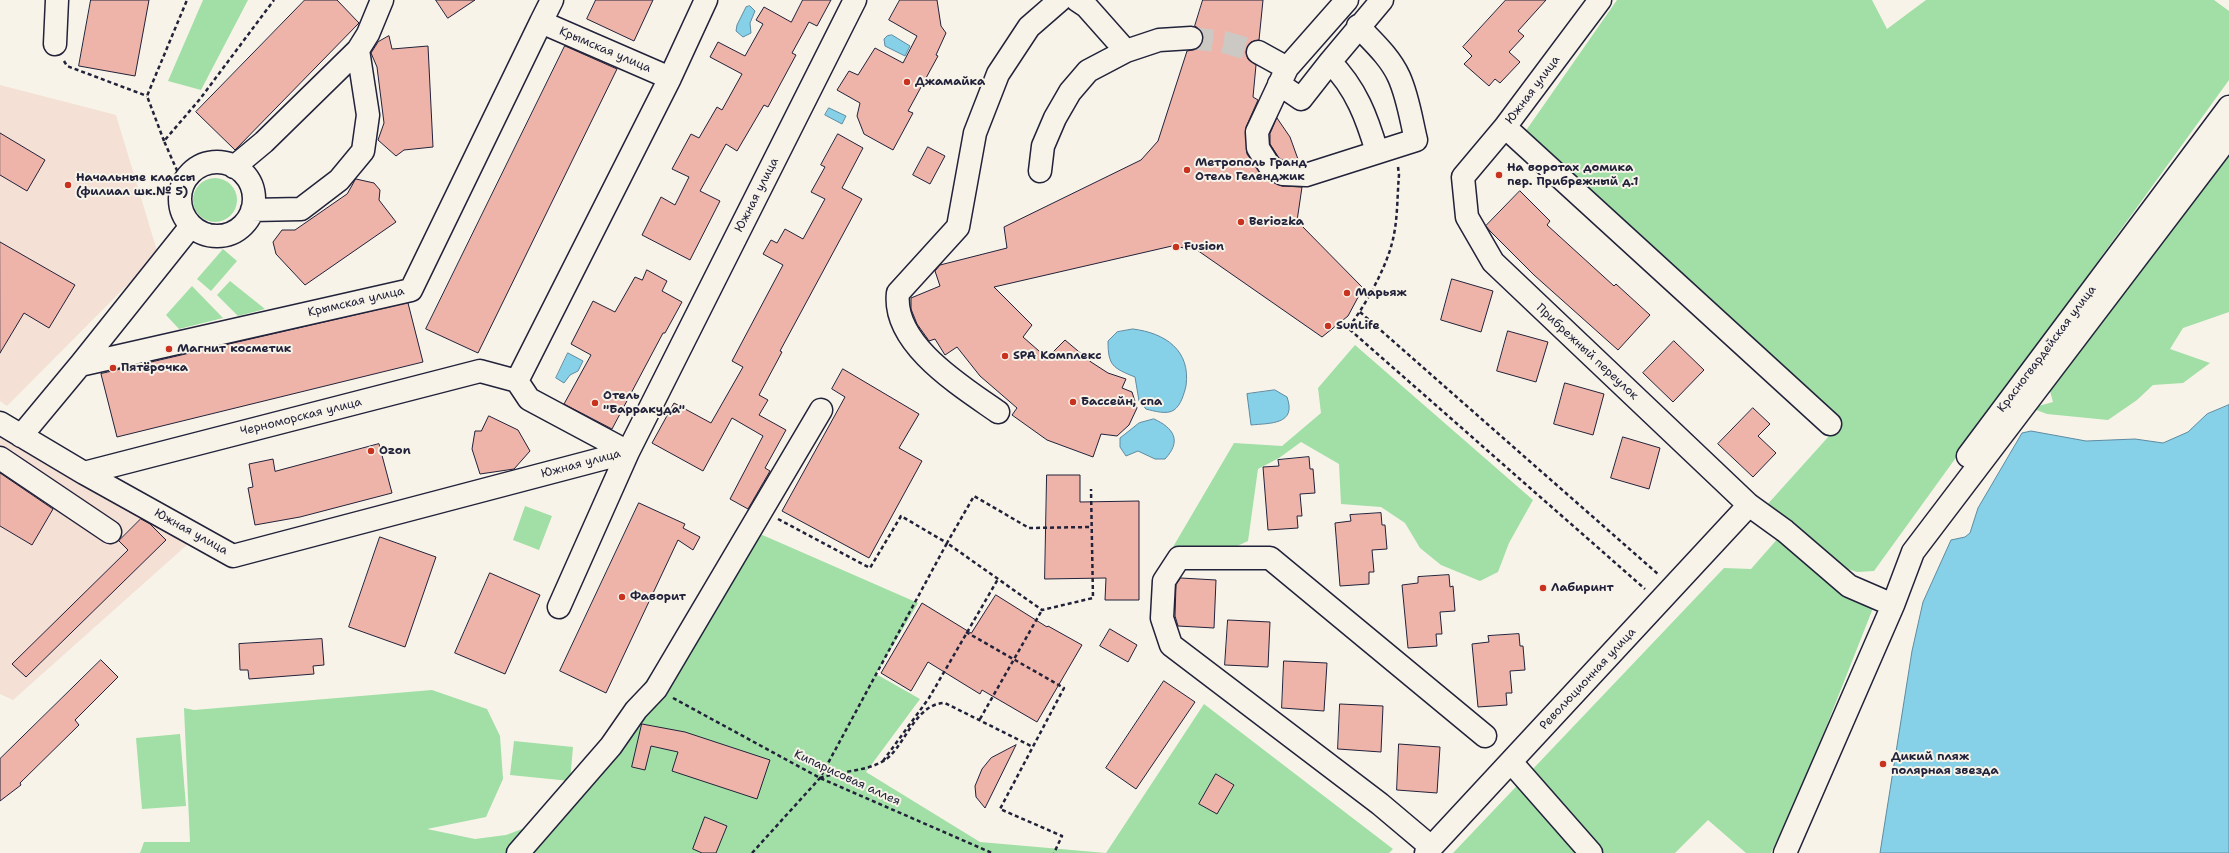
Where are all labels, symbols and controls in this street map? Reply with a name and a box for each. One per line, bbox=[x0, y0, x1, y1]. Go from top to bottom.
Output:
street label: Крымская улица bbox=[557, 24, 653, 76]
street label: Южная улица bbox=[1503, 53, 1563, 127]
place label: Джамайка bbox=[915, 75, 985, 89]
marker: Джамайка bbox=[902, 77, 912, 87]
street label: Южная улица bbox=[732, 155, 782, 235]
place label: Метрополь Гранд Отель Геленджик bbox=[1195, 156, 1307, 184]
place label: На воротах домика пер. Прибрежный д.1 bbox=[1507, 161, 1638, 189]
marker: Метрополь Гранд Отель Геленджик bbox=[1182, 165, 1192, 175]
marker: На воротах домика пер. Прибрежный д.1 bbox=[1494, 170, 1504, 180]
place label: Начальные классы (филиал шк.№ 5) bbox=[76, 171, 195, 199]
marker: Начальные классы (филиал шк.№ 5) bbox=[63, 180, 73, 190]
place label: Beriozka bbox=[1249, 215, 1304, 229]
marker: Beriozka bbox=[1236, 217, 1246, 227]
place label: Fusion bbox=[1184, 240, 1224, 254]
marker: Fusion bbox=[1171, 242, 1181, 252]
street label: Красногвардейская улица bbox=[1995, 283, 2099, 415]
street label: Крымская улица bbox=[306, 284, 406, 320]
place label: Марьяж bbox=[1355, 286, 1407, 300]
marker: Марьяж bbox=[1342, 288, 1352, 298]
street label: Прибрежный переулок bbox=[1533, 301, 1641, 403]
place label: SunLife bbox=[1336, 319, 1380, 333]
marker: SunLife bbox=[1323, 321, 1333, 331]
place label: Магнит косметик bbox=[177, 342, 291, 356]
marker: Магнит косметик bbox=[164, 344, 174, 354]
place label: SPA Комплекс bbox=[1013, 349, 1102, 363]
marker: SPA Комплекс bbox=[1000, 351, 1010, 361]
place label: Пятёрочка bbox=[121, 361, 188, 375]
marker: Пятёрочка bbox=[108, 363, 118, 373]
place label: Отель "Барракуда" bbox=[603, 389, 685, 417]
street label: Черноморская улица bbox=[239, 395, 363, 439]
place label: Бассейн, спа bbox=[1081, 395, 1162, 409]
marker: Бассейн, спа bbox=[1068, 397, 1078, 407]
marker: Отель "Барракуда" bbox=[590, 398, 600, 408]
place label: Ozon bbox=[379, 444, 411, 458]
marker: Ozon bbox=[366, 446, 376, 456]
street label: Южная улица bbox=[540, 446, 622, 482]
street label: Южная улица bbox=[152, 506, 230, 558]
place label: Лабиринт bbox=[1551, 581, 1614, 595]
marker: Лабиринт bbox=[1538, 583, 1548, 593]
place label: Фаворит bbox=[630, 590, 686, 604]
marker: Фаворит bbox=[617, 592, 627, 602]
street label: Революционная улица bbox=[1537, 625, 1639, 733]
street label: Кипарисовая аллея bbox=[791, 747, 903, 809]
place label: Дикий пляж полярная звезда bbox=[1891, 750, 1999, 778]
marker: Дикий пляж полярная звезда bbox=[1878, 759, 1888, 769]

